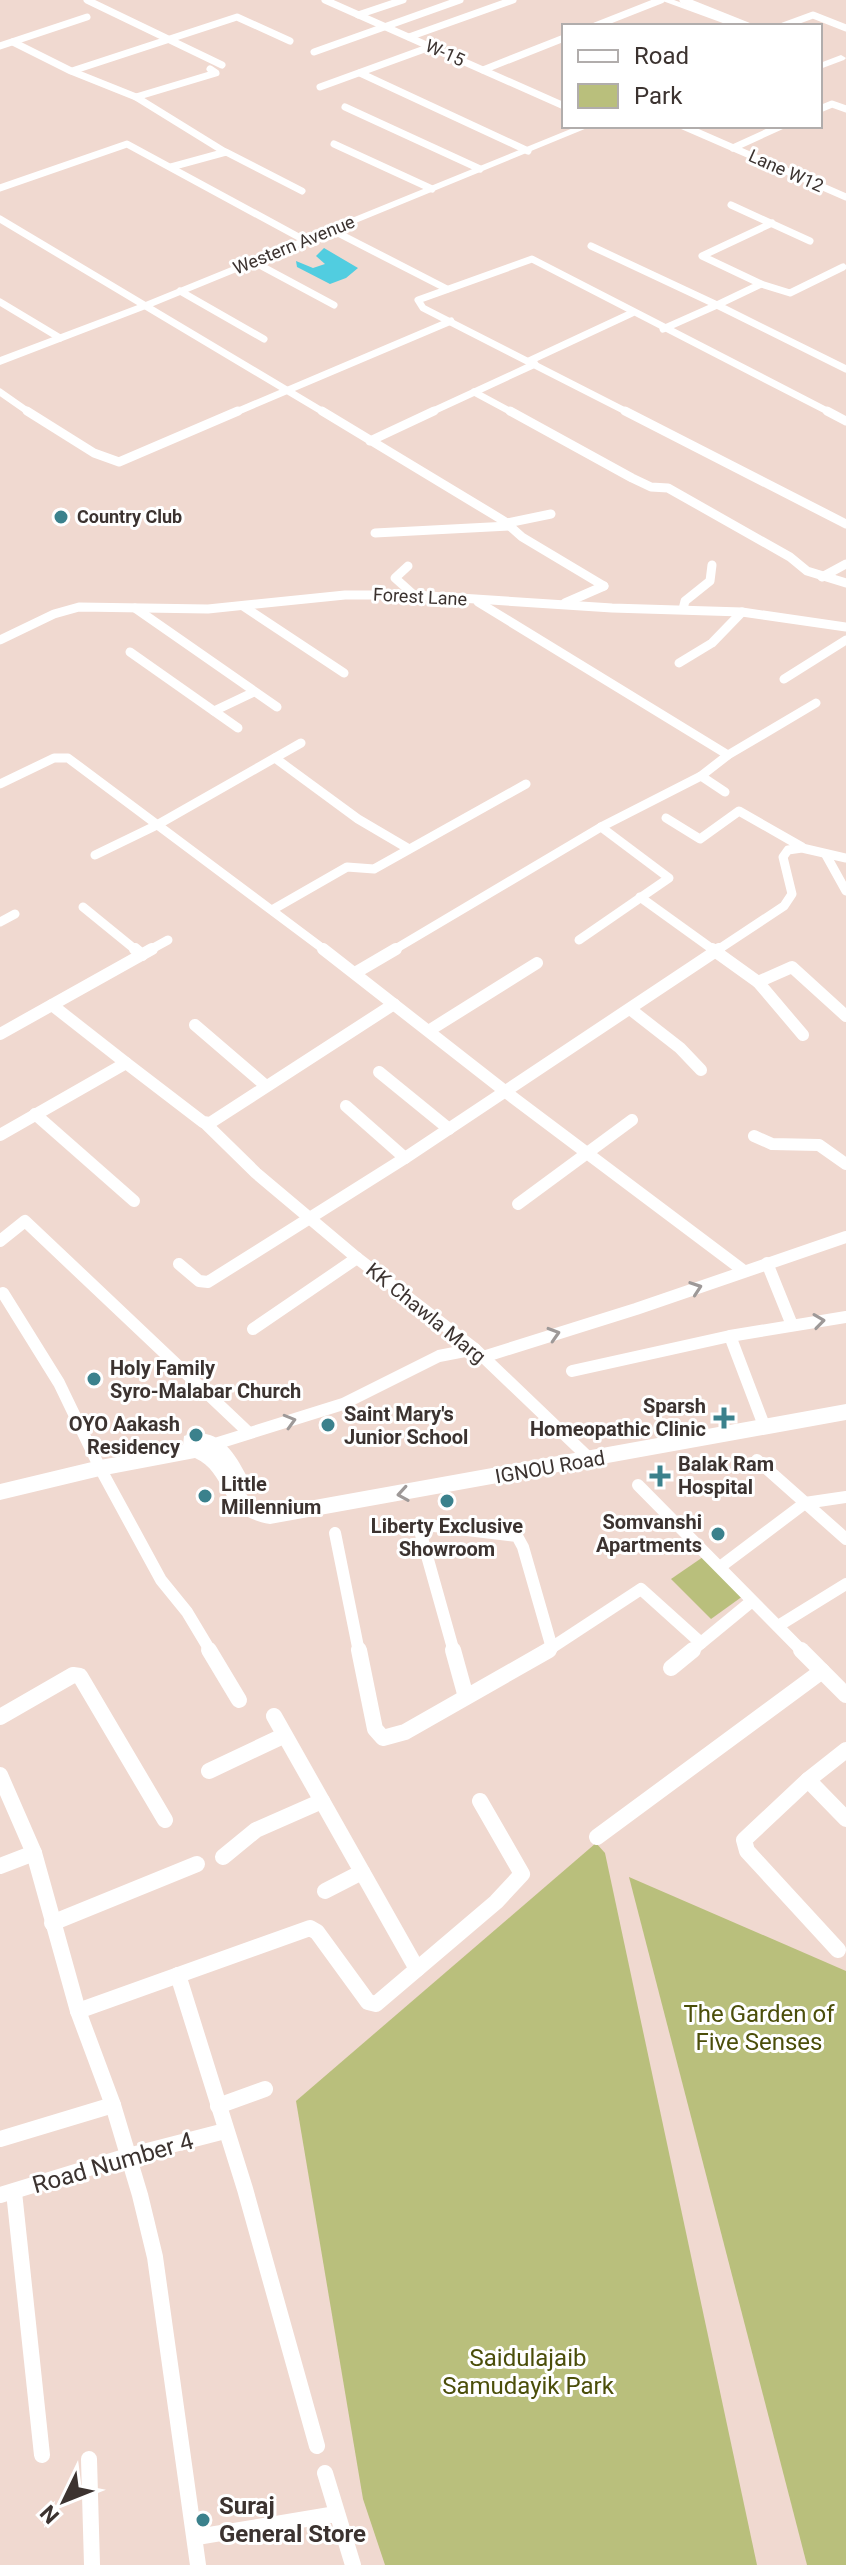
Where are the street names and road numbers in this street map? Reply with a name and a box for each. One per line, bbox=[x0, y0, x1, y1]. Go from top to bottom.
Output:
street label: W-15 bbox=[422, 35, 468, 70]
street label: Lane W12 bbox=[746, 145, 827, 196]
street label: Western Avenue bbox=[230, 211, 358, 278]
street label: Forest Lane bbox=[372, 584, 468, 609]
street label: KK Chawla Marg bbox=[361, 1257, 491, 1369]
street label: IGNOU Road bbox=[493, 1446, 607, 1488]
street label: Road Number 4 bbox=[29, 2127, 197, 2199]

